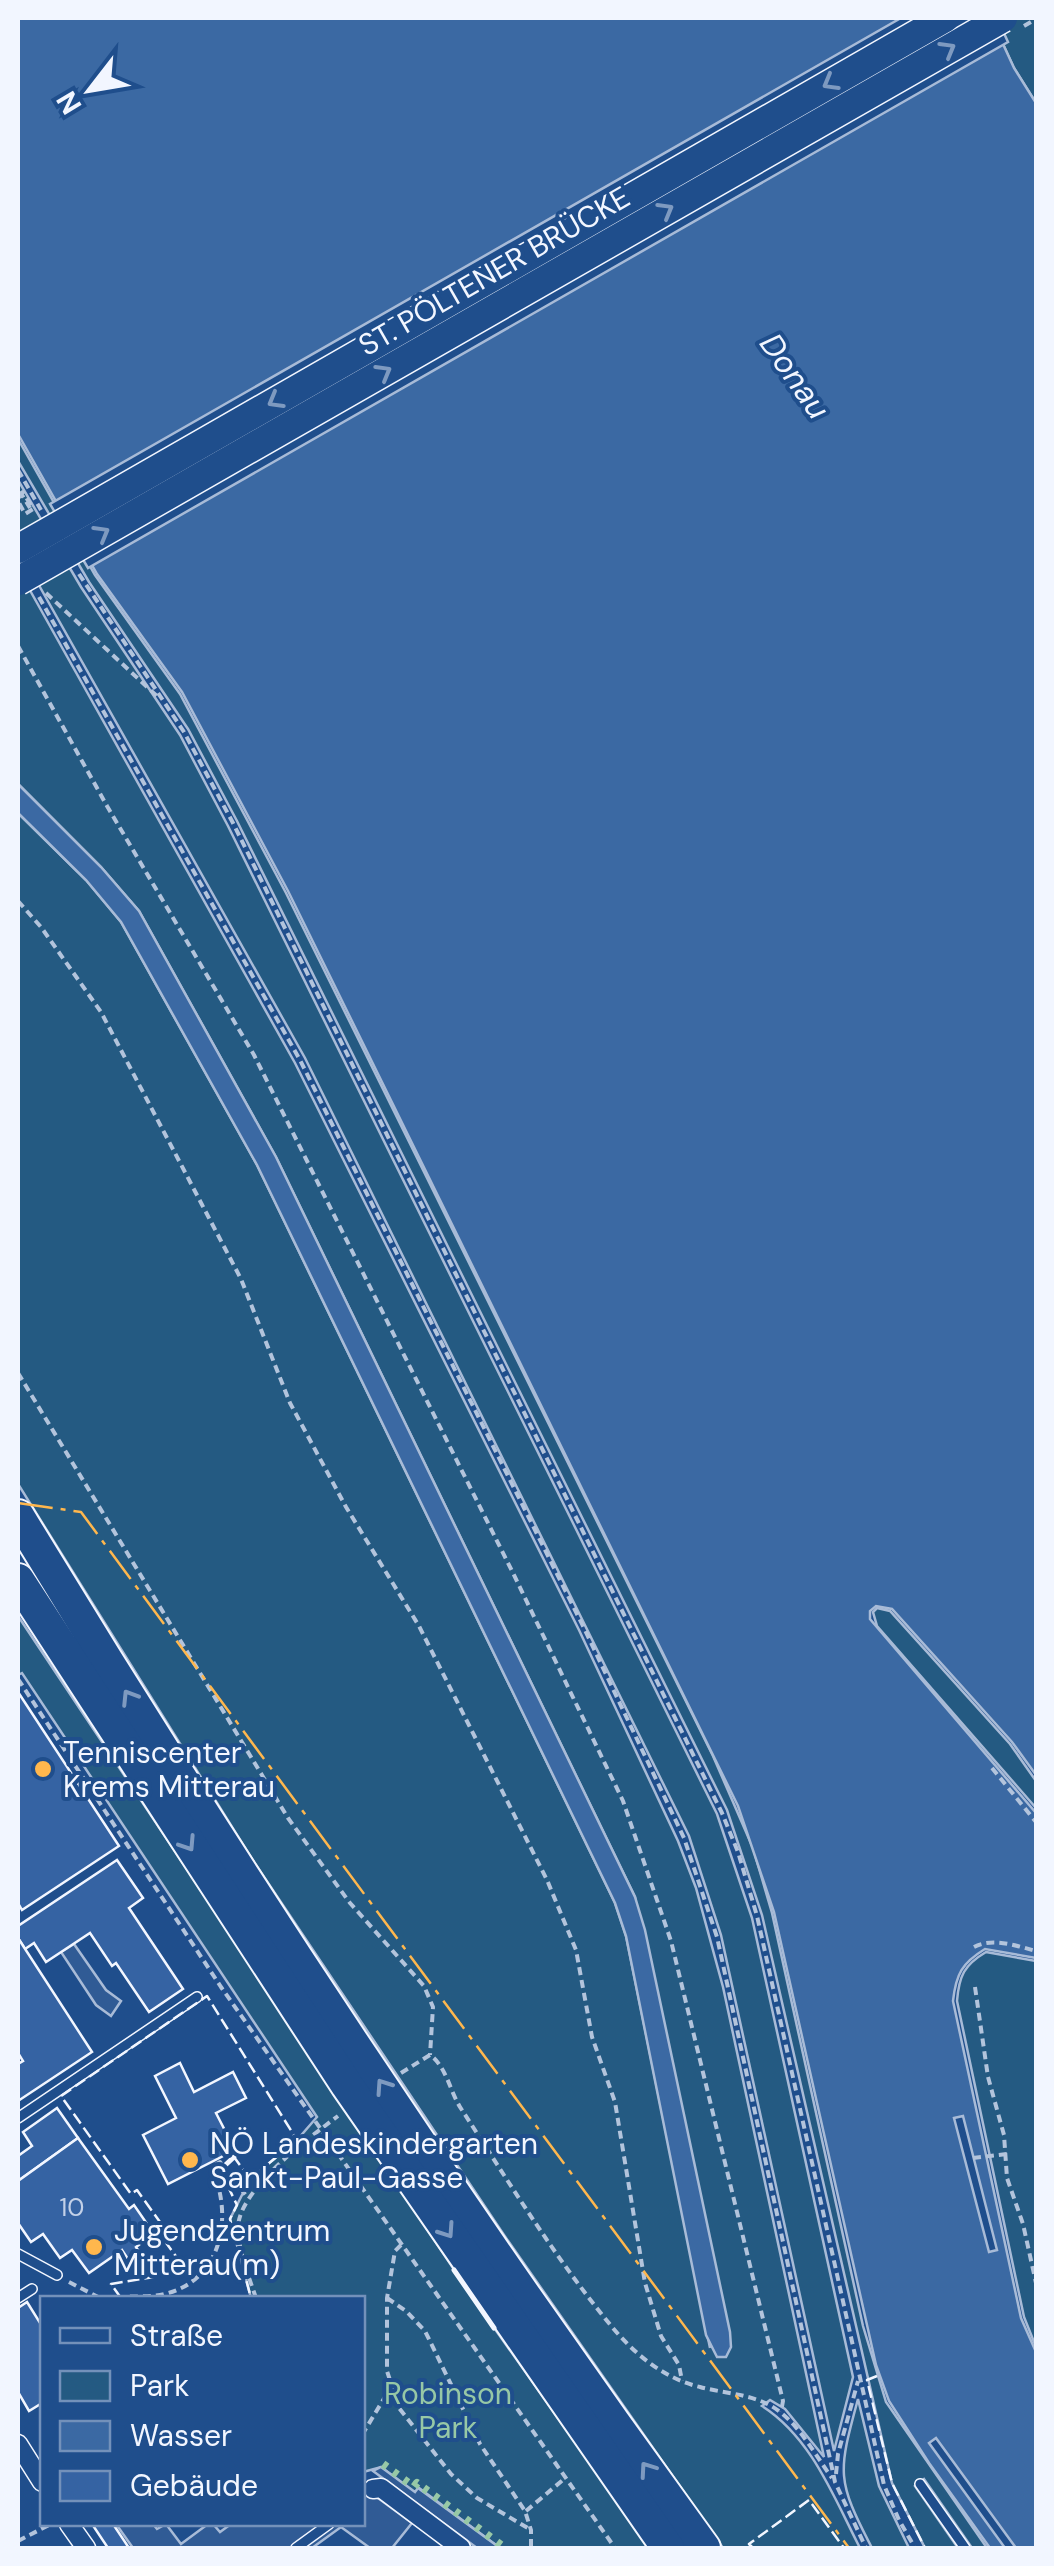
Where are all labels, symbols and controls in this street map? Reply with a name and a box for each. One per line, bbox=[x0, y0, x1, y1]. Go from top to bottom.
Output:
north arrow bbox=[40, 40, 140, 140]
one-way arrow bbox=[937, 41, 955, 61]
one-way arrow bbox=[823, 71, 841, 91]
text: N bbox=[48, 84, 90, 121]
street label: ST. PÖLTENER BRÜCKE bbox=[351, 177, 637, 365]
one-way arrow bbox=[655, 203, 673, 222]
water label: Donau bbox=[750, 325, 840, 427]
one-way arrow bbox=[373, 364, 391, 384]
one-way arrow bbox=[267, 389, 285, 409]
one-way arrow bbox=[91, 526, 109, 545]
one-way arrow bbox=[122, 1690, 141, 1708]
place label: Tenniscenter Krems Mitterau bbox=[63, 1733, 275, 1806]
marker: Tenniscenter Krems Mitterau bbox=[32, 1758, 54, 1780]
one-way arrow bbox=[176, 1833, 195, 1851]
one-way arrow bbox=[377, 2079, 395, 2098]
place label: NÖ Landeskindergarten Sankt-Paul-Gasse bbox=[210, 2124, 538, 2197]
marker: NÖ Landeskindergarten Sankt-Paul-Gasse bbox=[179, 2149, 201, 2171]
house number: 10 bbox=[60, 2191, 84, 2224]
place label: Jugendzentrum Mitterau(m) bbox=[114, 2211, 330, 2284]
one-way arrow bbox=[435, 2219, 453, 2238]
marker: Jugendzentrum Mitterau(m) bbox=[83, 2236, 105, 2258]
legend bbox=[40, 2296, 365, 2526]
text: Straße bbox=[130, 2316, 223, 2355]
text: Park bbox=[130, 2366, 189, 2405]
park label: Robinson Park bbox=[384, 2374, 512, 2447]
text: Wasser bbox=[130, 2416, 232, 2455]
one-way arrow bbox=[641, 2462, 659, 2480]
text: Gebäude bbox=[130, 2466, 258, 2505]

